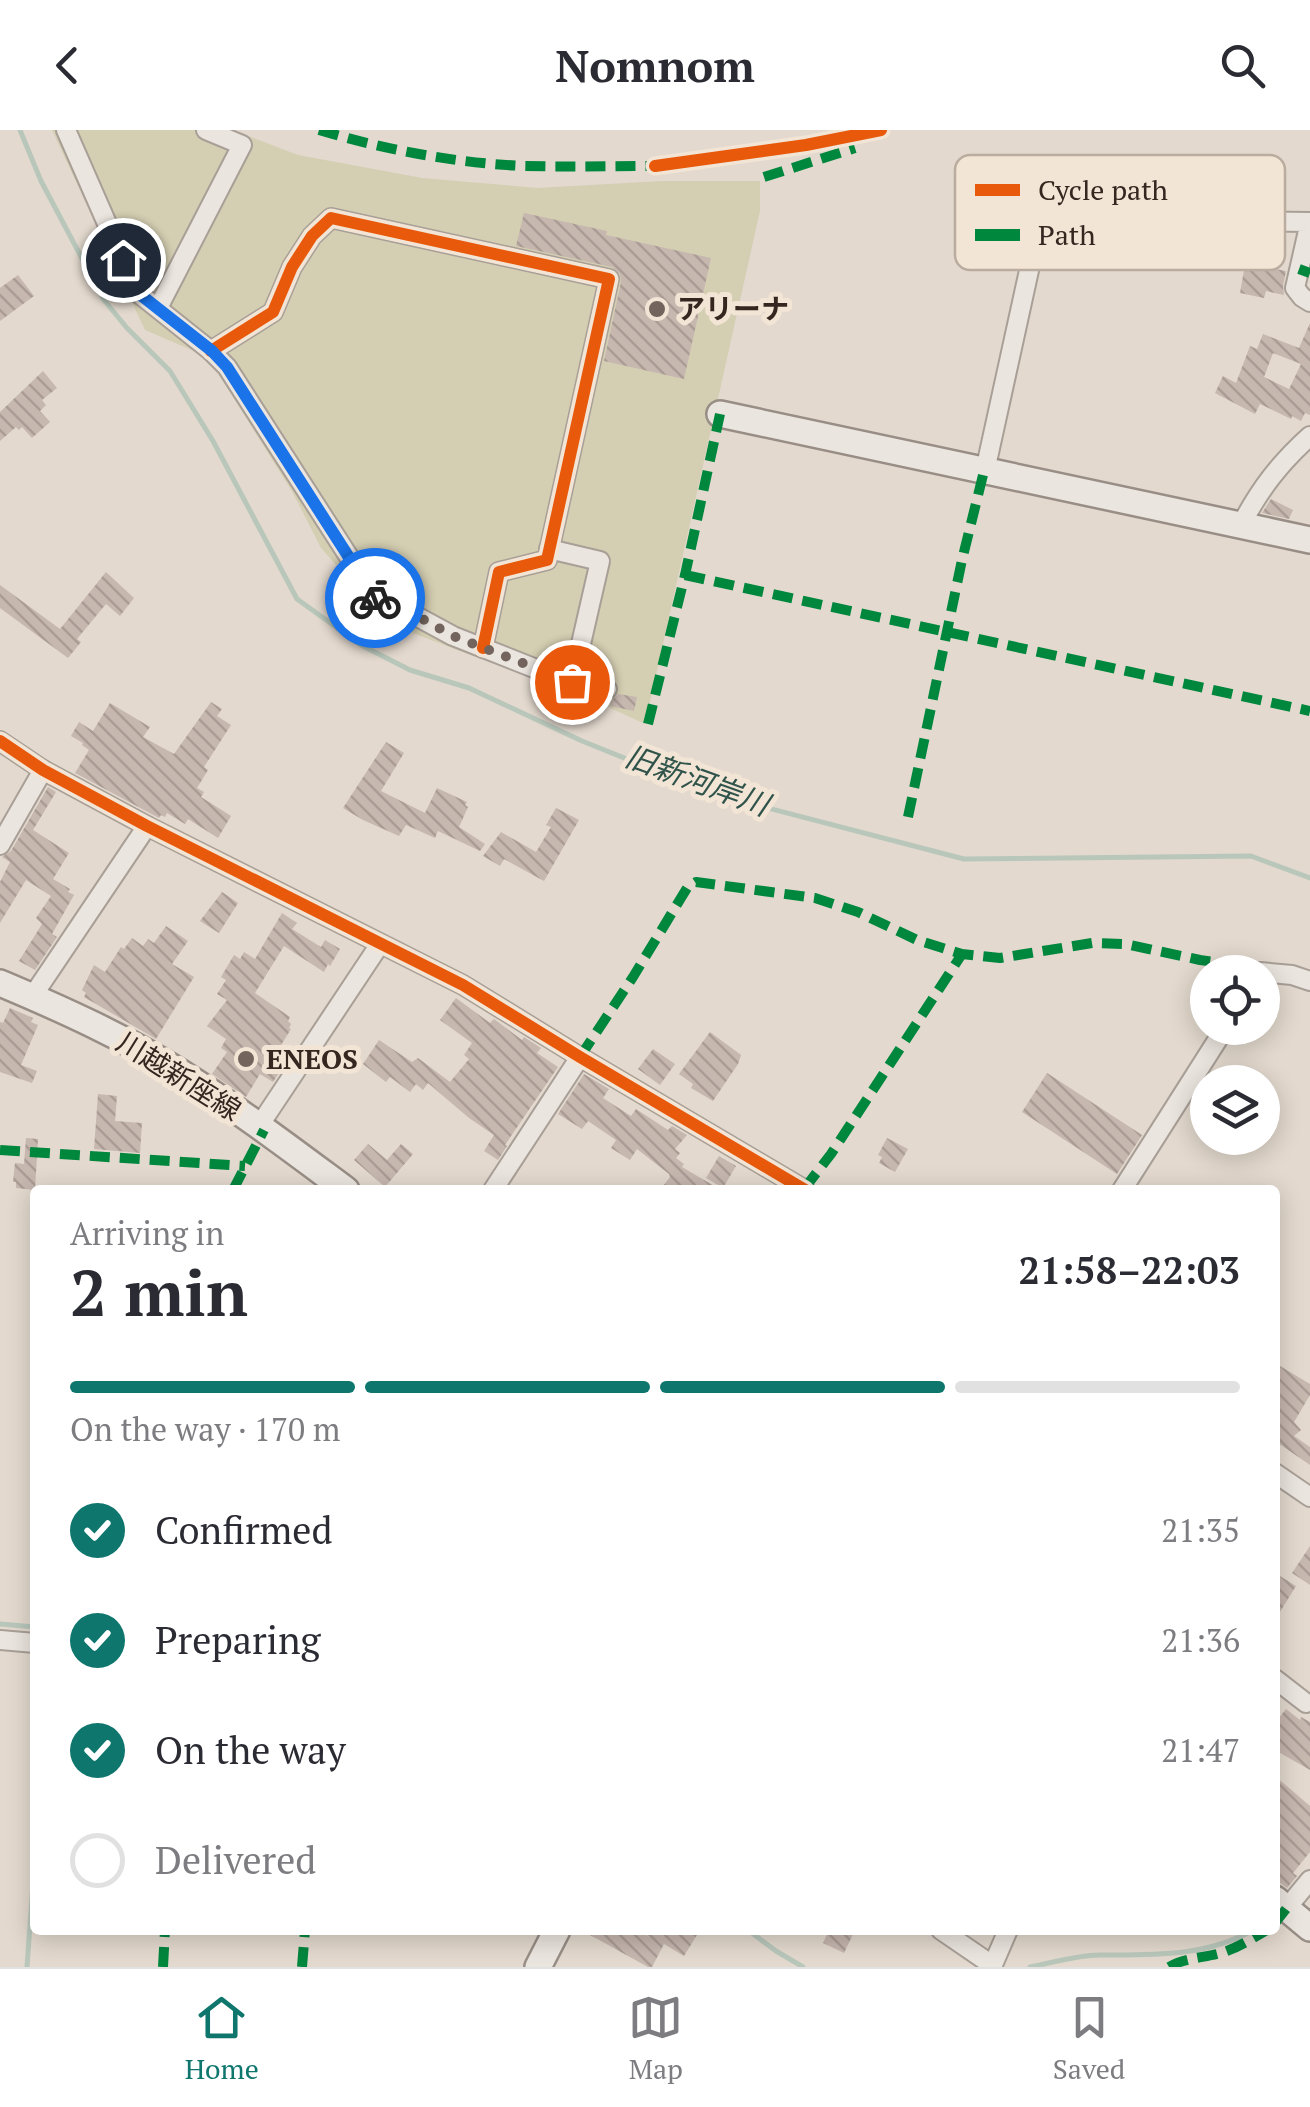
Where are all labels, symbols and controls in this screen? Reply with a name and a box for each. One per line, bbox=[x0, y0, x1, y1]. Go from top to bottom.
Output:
text: Nomnom bbox=[555, 35, 755, 95]
icon: back bbox=[40, 38, 95, 93]
icon: search bbox=[1215, 38, 1270, 93]
legend bbox=[955, 155, 1285, 270]
text: Cycle path bbox=[1038, 171, 1168, 208]
text: Path bbox=[1038, 216, 1096, 253]
pin bbox=[81, 218, 166, 303]
icon: home bbox=[96, 233, 151, 288]
place label: アリーナ bbox=[677, 290, 789, 327]
marker: アリーナ bbox=[646, 298, 668, 320]
courier bbox=[325, 548, 425, 648]
icon: bike bbox=[348, 571, 403, 626]
pin bbox=[530, 640, 615, 725]
icon: bag bbox=[545, 655, 600, 710]
water label: 旧新河岸川 bbox=[620, 736, 777, 826]
map controls bbox=[1190, 955, 1280, 1155]
button: locate bbox=[1190, 955, 1280, 1045]
street label: 川越新座線 bbox=[110, 1023, 248, 1128]
place label: ENEOS bbox=[266, 1040, 358, 1077]
marker: ENEOS bbox=[235, 1048, 257, 1070]
button: layers bbox=[1190, 1065, 1280, 1155]
text: Arriving in bbox=[70, 1212, 224, 1254]
text: 21:58–22:03 bbox=[1018, 1245, 1240, 1295]
text: 2 min bbox=[70, 1248, 248, 1335]
text: On the way · 170 m bbox=[70, 1408, 340, 1450]
icon: check bbox=[70, 1503, 125, 1558]
text: Confirmed bbox=[155, 1505, 333, 1555]
text: 21:35 bbox=[1161, 1509, 1240, 1551]
icon: check bbox=[70, 1613, 125, 1668]
text: Preparing bbox=[155, 1615, 321, 1665]
text: 21:36 bbox=[1161, 1619, 1240, 1661]
icon: check bbox=[70, 1723, 125, 1778]
text: On the way bbox=[155, 1725, 346, 1775]
text: 21:47 bbox=[1161, 1729, 1240, 1771]
text: Delivered bbox=[155, 1835, 316, 1885]
tab: Home bbox=[185, 1990, 259, 2087]
tab: Map bbox=[628, 1990, 683, 2087]
tab: Saved bbox=[1053, 1990, 1125, 2087]

